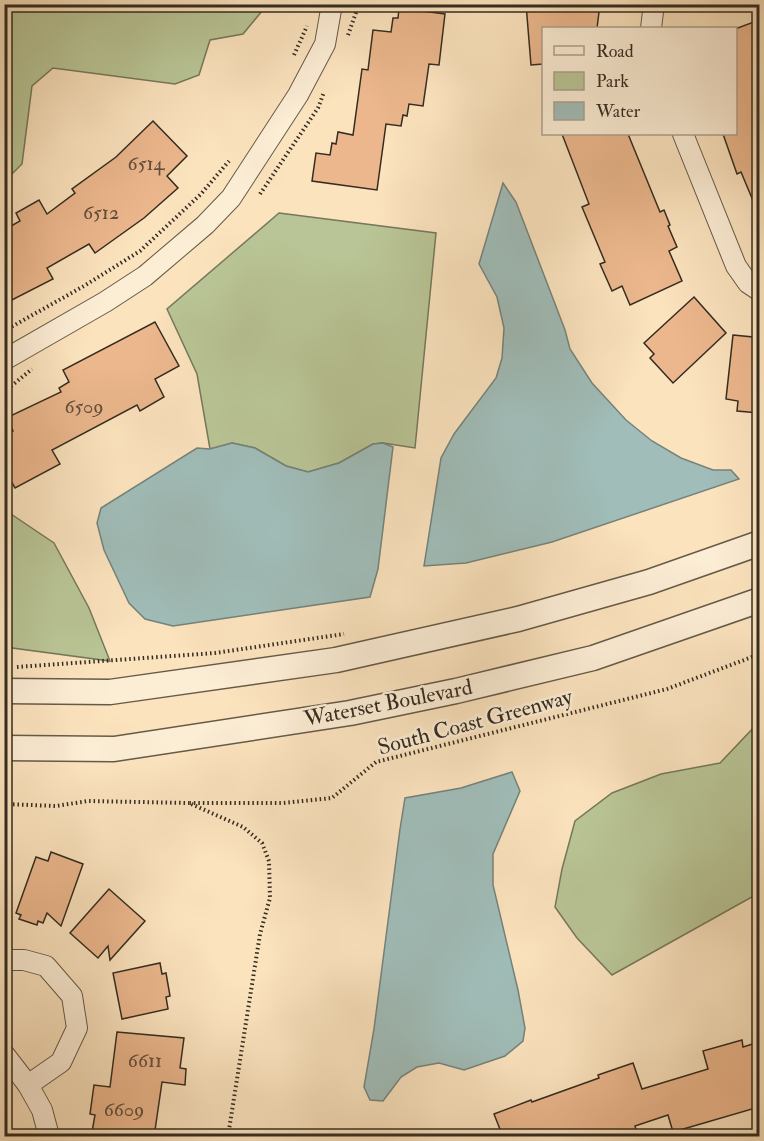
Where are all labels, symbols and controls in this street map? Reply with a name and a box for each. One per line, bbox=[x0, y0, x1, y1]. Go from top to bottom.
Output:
legend bbox=[542, 27, 737, 135]
text: Road bbox=[596, 40, 634, 63]
text: Park bbox=[596, 70, 629, 93]
text: Water bbox=[595, 100, 640, 123]
house number: 6514 bbox=[128, 151, 166, 176]
house number: 6512 bbox=[83, 200, 119, 225]
house number: 6509 bbox=[64, 394, 104, 419]
street label: Waterset Boulevard bbox=[300, 673, 475, 733]
street label: South Coast Greenway bbox=[375, 682, 576, 761]
house number: 6611 bbox=[128, 1048, 162, 1073]
house number: 6609 bbox=[104, 1097, 144, 1122]

